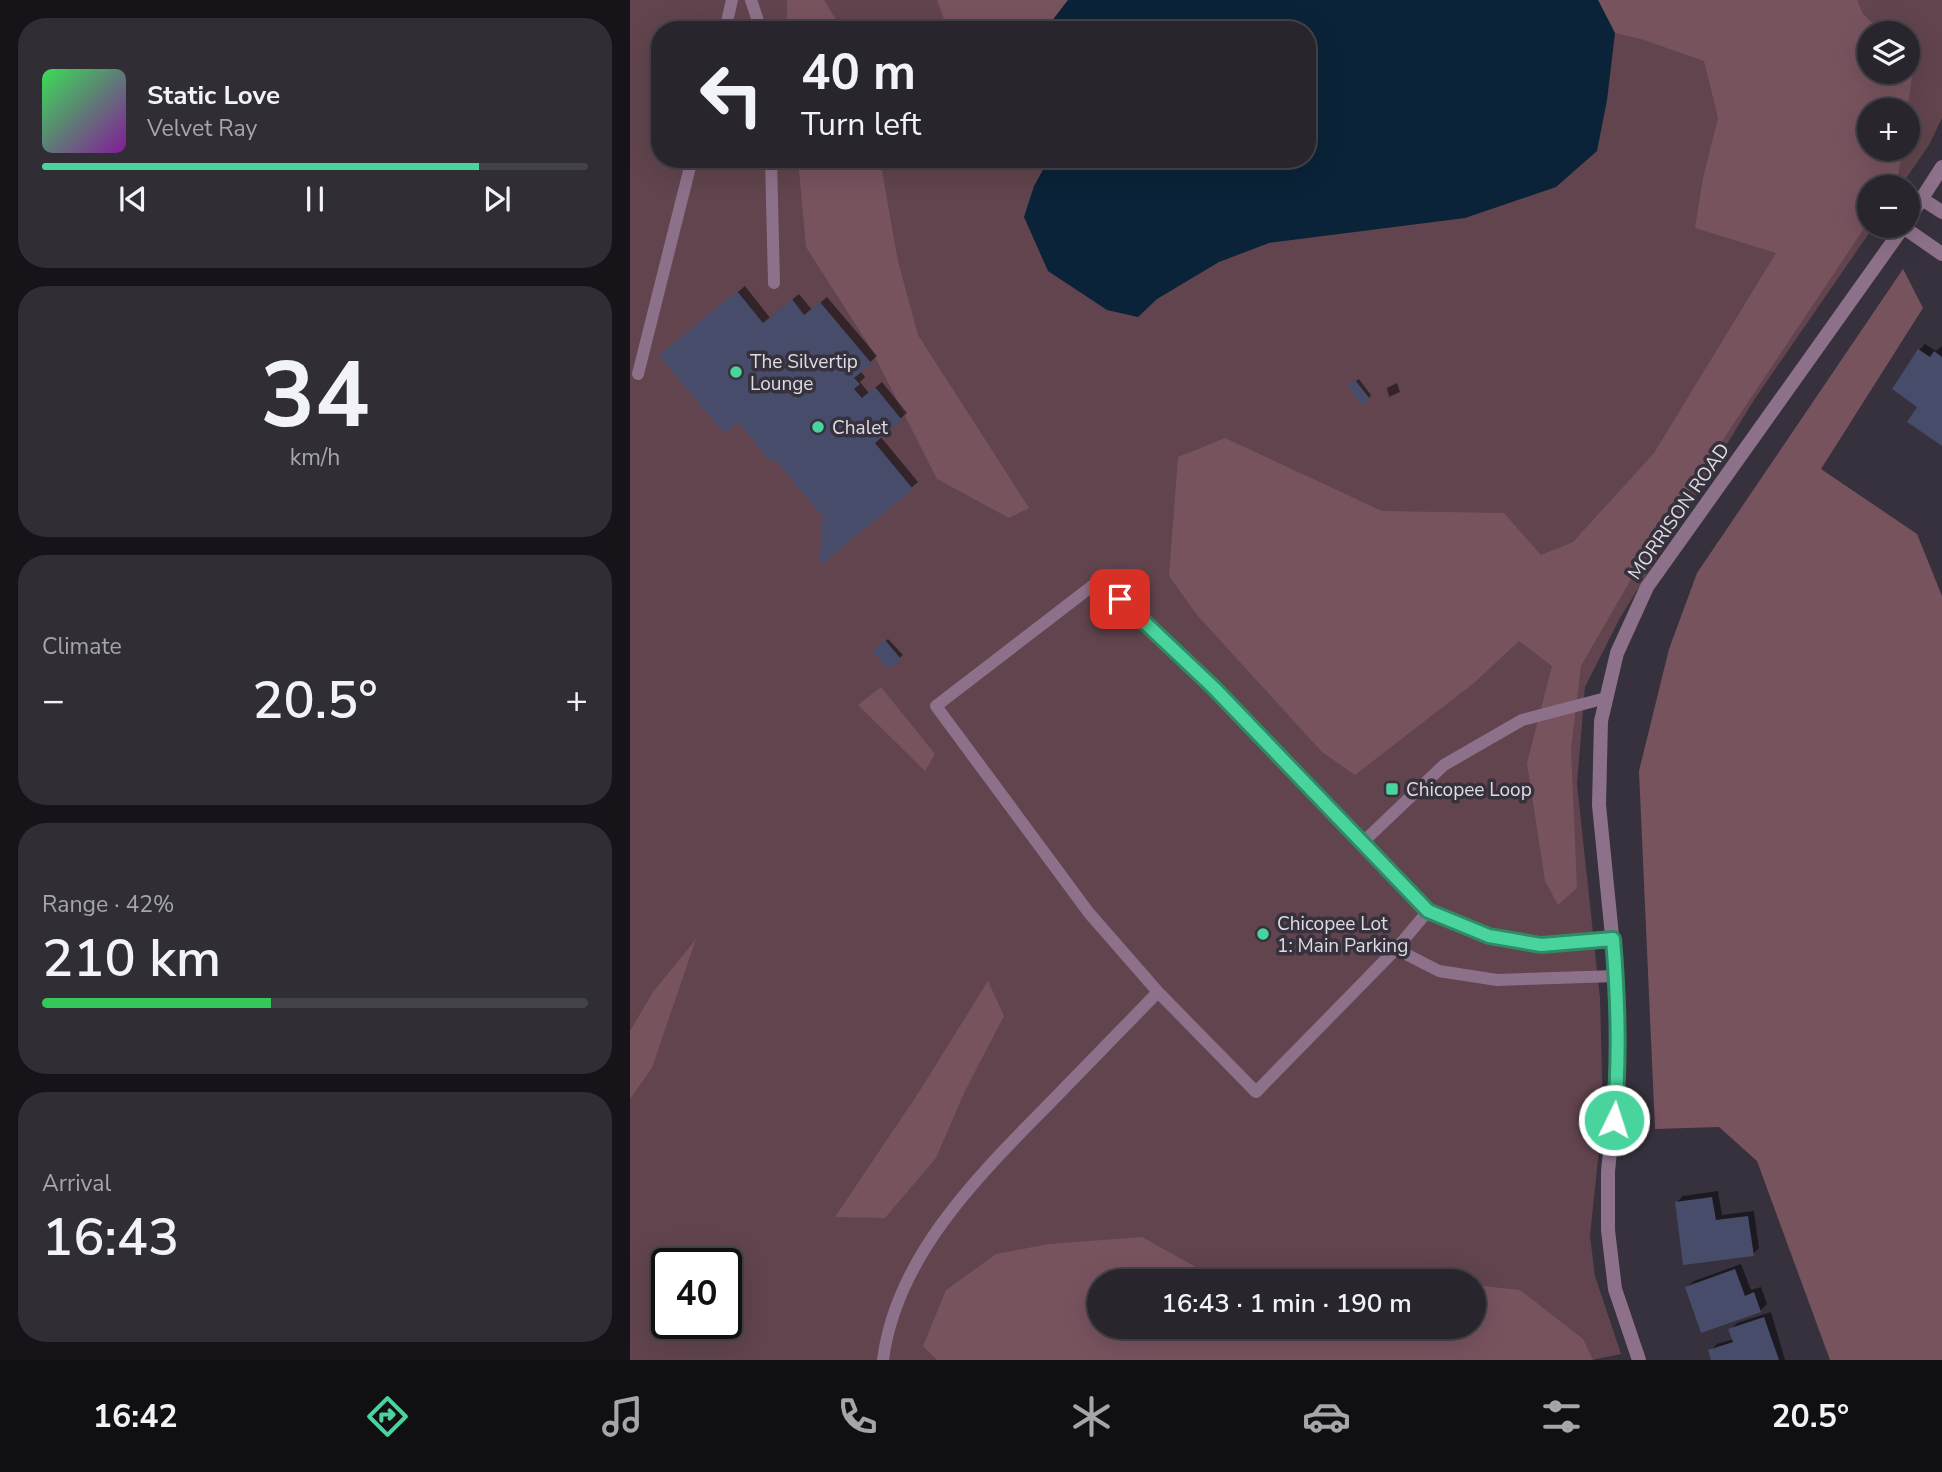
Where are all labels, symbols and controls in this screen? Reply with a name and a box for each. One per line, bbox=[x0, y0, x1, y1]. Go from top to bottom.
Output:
map controls bbox=[1857, 21, 1920, 238]
button: layers bbox=[1857, 21, 1920, 84]
text: 40 m bbox=[801, 39, 916, 106]
icon: left bbox=[686, 49, 777, 140]
text: Static Love bbox=[147, 78, 280, 113]
button: + bbox=[1857, 98, 1920, 161]
text: Turn left bbox=[801, 103, 921, 146]
text: Velvet Ray bbox=[147, 113, 257, 144]
button: − bbox=[1857, 175, 1920, 238]
icon: previous bbox=[114, 180, 152, 218]
icon: pause bbox=[296, 180, 334, 218]
icon: next bbox=[478, 180, 516, 218]
text: 34 bbox=[260, 334, 370, 458]
place label: The Silvertip Lounge bbox=[750, 349, 858, 397]
marker: The Silvertip Lounge bbox=[728, 364, 744, 380]
place label: Chalet bbox=[832, 415, 888, 441]
marker: Chalet bbox=[810, 419, 826, 435]
street label: MORRISON ROAD bbox=[1622, 438, 1736, 585]
text: km/h bbox=[290, 442, 340, 473]
pin bbox=[1090, 569, 1150, 629]
icon: arrive bbox=[1101, 580, 1139, 618]
text: Climate bbox=[42, 631, 122, 662]
text: 20.5° bbox=[252, 665, 378, 736]
text: − bbox=[42, 675, 65, 726]
text: + bbox=[565, 675, 588, 726]
place label: Chicopee Loop bbox=[1406, 777, 1532, 803]
marker: Chicopee Loop bbox=[1384, 781, 1400, 797]
text: Range · 42% bbox=[42, 889, 174, 920]
place label: Chicopee Lot 1: Main Parking bbox=[1277, 911, 1408, 959]
text: 210 km bbox=[42, 923, 221, 994]
marker: Chicopee Lot 1: Main Parking bbox=[1255, 926, 1271, 942]
position arrow bbox=[1577, 1083, 1651, 1157]
text: Arrival bbox=[42, 1168, 111, 1199]
text: 16:43 bbox=[42, 1202, 179, 1273]
speed limit sign: 40 bbox=[651, 1248, 742, 1339]
text: 16:43 · 1 min · 190 m bbox=[1161, 1286, 1412, 1321]
icon: directions bbox=[363, 1392, 412, 1441]
icon: music bbox=[598, 1392, 647, 1441]
icon: phone bbox=[833, 1392, 882, 1441]
icon: climate bbox=[1067, 1392, 1116, 1441]
icon: car bbox=[1302, 1392, 1351, 1441]
icon: filters bbox=[1537, 1392, 1586, 1441]
text: 16:42 bbox=[93, 1395, 178, 1438]
text: 20.5° bbox=[1771, 1395, 1849, 1438]

